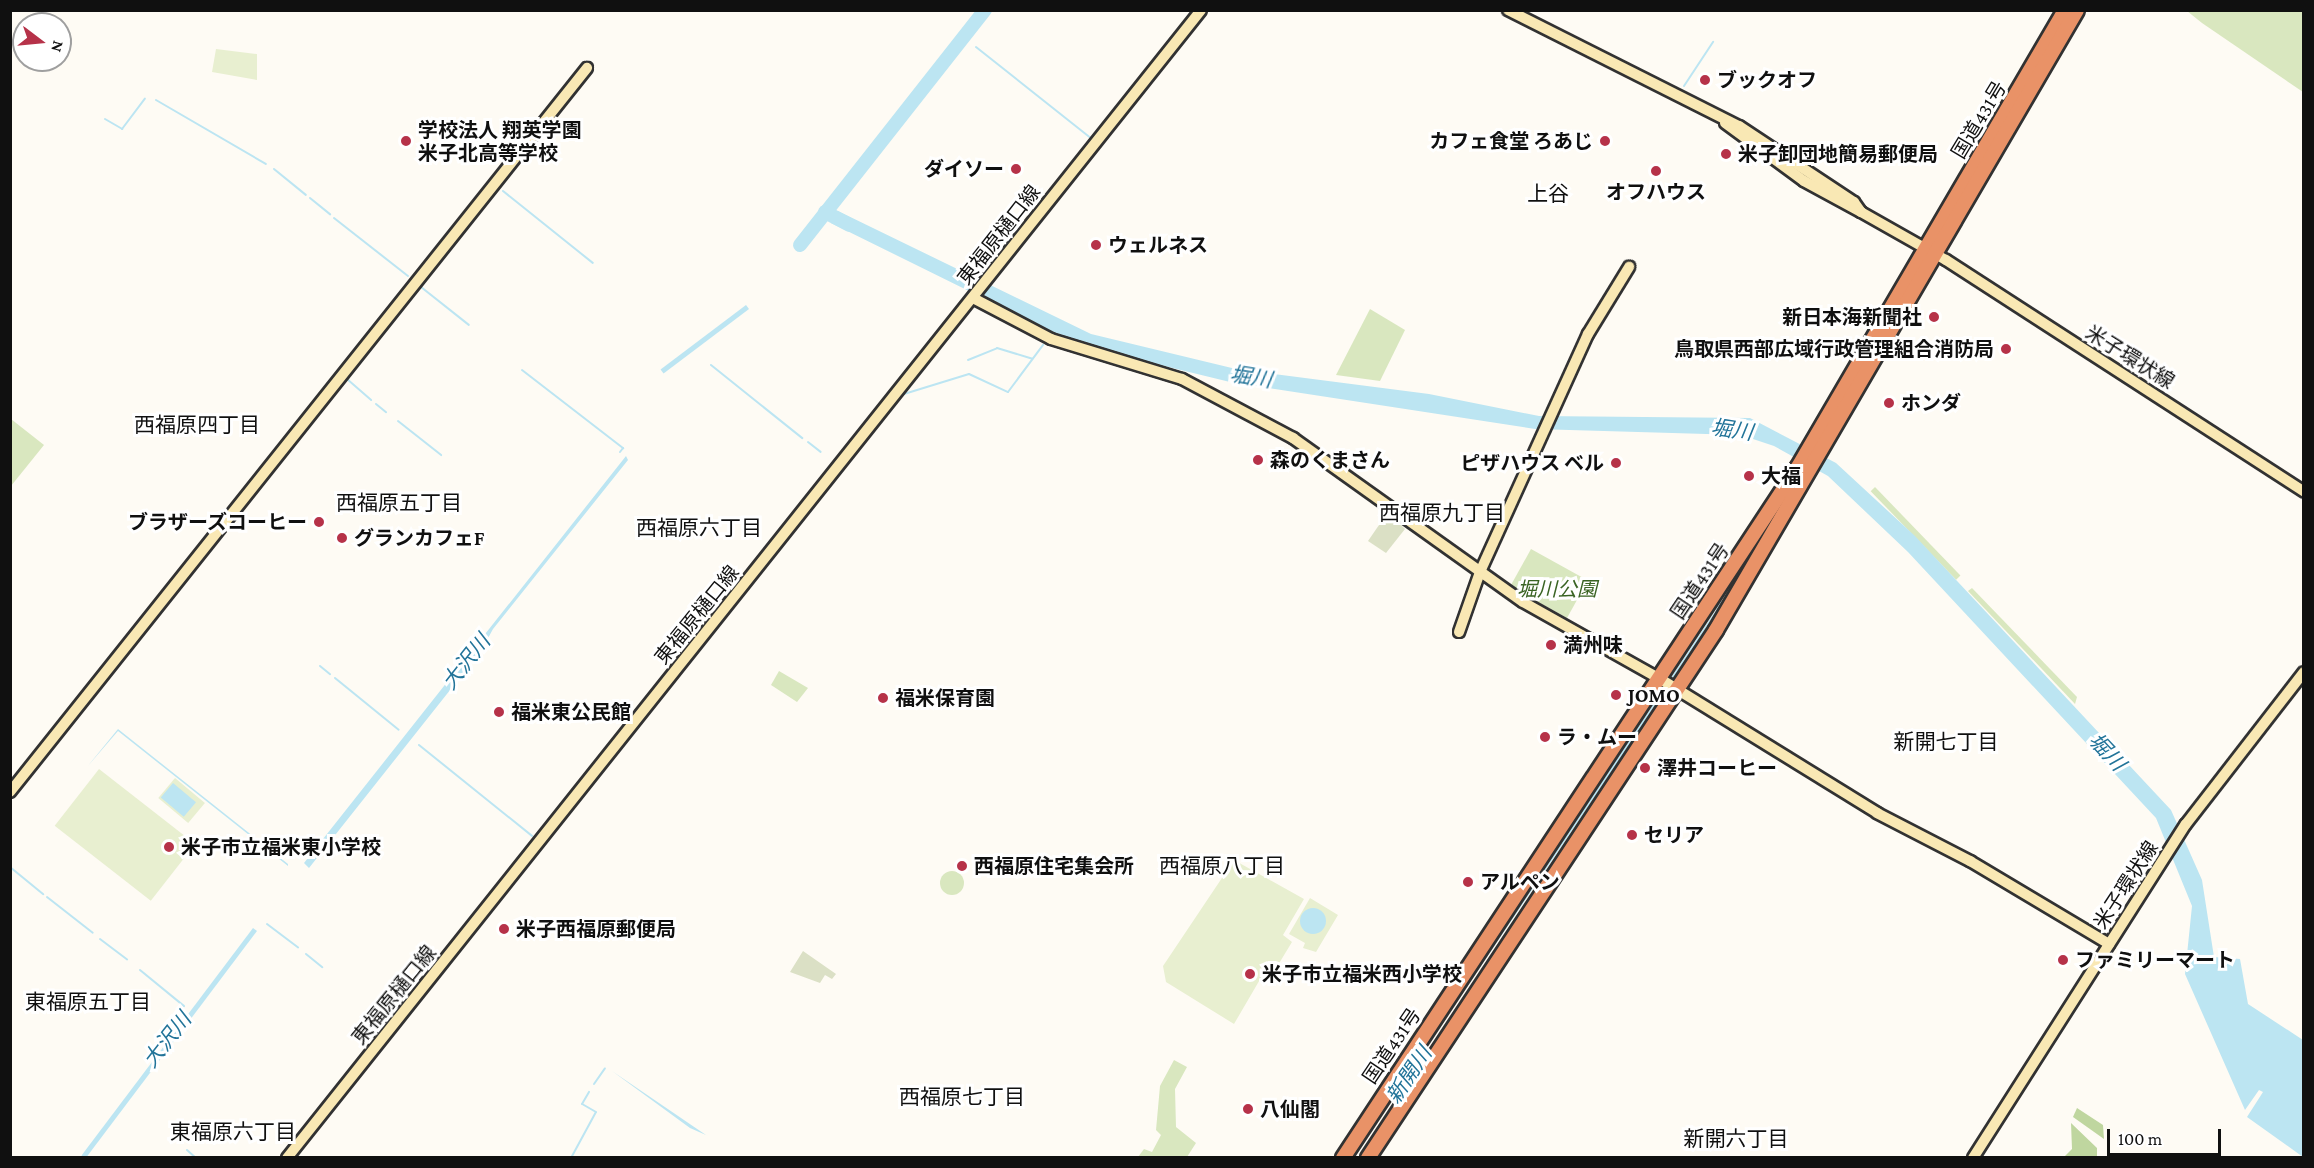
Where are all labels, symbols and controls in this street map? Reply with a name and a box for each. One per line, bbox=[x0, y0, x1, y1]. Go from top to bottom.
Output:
north arrow bbox=[12, 12, 72, 72]
text: N bbox=[48, 39, 68, 54]
place label: ブックオフ bbox=[1717, 68, 1817, 92]
marker: ブックオフ bbox=[1698, 73, 1712, 87]
street label: 国道431号 bbox=[1947, 77, 2011, 163]
place label: 学校法人 翔英学園 米子北高等学校 bbox=[418, 118, 582, 165]
place label: カフェ食堂 ろあじ bbox=[1429, 129, 1593, 153]
marker: 学校法人 翔英学園 米子北高等学校 bbox=[399, 134, 413, 148]
marker: カフェ食堂 ろあじ bbox=[1598, 134, 1612, 148]
place label: 米子卸団地簡易郵便局 bbox=[1738, 142, 1938, 166]
marker: 米子卸団地簡易郵便局 bbox=[1719, 147, 1733, 161]
place label: ダイソー bbox=[924, 157, 1004, 181]
marker: ダイソー bbox=[1009, 162, 1023, 176]
marker: オフハウス bbox=[1649, 164, 1663, 178]
street label: 東福原樋口線 bbox=[953, 180, 1045, 290]
place label: オフハウス bbox=[1606, 180, 1706, 204]
district label: 上谷 bbox=[1527, 181, 1569, 207]
place label: ウェルネス bbox=[1108, 233, 1208, 257]
marker: ウェルネス bbox=[1089, 238, 1103, 252]
place label: 新日本海新聞社 bbox=[1782, 305, 1922, 329]
marker: 新日本海新聞社 bbox=[1927, 310, 1941, 324]
street label: 米子環状線 bbox=[2081, 320, 2179, 394]
place label: 鳥取県西部広域行政管理組合消防局 bbox=[1674, 337, 1994, 361]
marker: 鳥取県西部広域行政管理組合消防局 bbox=[1999, 342, 2013, 356]
water label: 堀川 bbox=[1228, 361, 1274, 393]
place label: ホンダ bbox=[1901, 391, 1961, 415]
marker: ホンダ bbox=[1882, 396, 1896, 410]
district label: 西福原四丁目 bbox=[134, 412, 260, 438]
water label: 堀川 bbox=[1709, 415, 1755, 445]
place label: 森のくまさん bbox=[1270, 448, 1390, 472]
place label: ピザハウス ベル bbox=[1460, 451, 1604, 475]
marker: 森のくまさん bbox=[1251, 453, 1265, 467]
marker: ピザハウス ベル bbox=[1609, 456, 1623, 470]
place label: 大福 bbox=[1761, 464, 1801, 488]
marker: 大福 bbox=[1742, 469, 1756, 483]
district label: 西福原五丁目 bbox=[336, 490, 462, 516]
district label: 西福原九丁目 bbox=[1379, 500, 1505, 526]
place label: ブラザーズコーヒー bbox=[127, 510, 307, 534]
marker: ブラザーズコーヒー bbox=[312, 515, 326, 529]
district label: 西福原六丁目 bbox=[636, 515, 762, 541]
place label: グランカフェF bbox=[354, 526, 485, 550]
marker: グランカフェF bbox=[335, 531, 349, 545]
street label: 国道431号 bbox=[1666, 539, 1734, 623]
street label: 東福原樋口線 bbox=[650, 561, 744, 669]
park label: 堀川公園 bbox=[1517, 577, 1597, 601]
water label: 大沢川 bbox=[437, 629, 495, 695]
place label: 満州味 bbox=[1563, 633, 1623, 657]
marker: 満州味 bbox=[1544, 638, 1558, 652]
place label: JOMO bbox=[1628, 683, 1680, 707]
place label: 福米保育園 bbox=[895, 686, 995, 710]
marker: JOMO bbox=[1609, 688, 1623, 702]
marker: 福米保育園 bbox=[876, 691, 890, 705]
place label: 福米東公民館 bbox=[511, 700, 631, 724]
marker: 福米東公民館 bbox=[492, 705, 506, 719]
place label: ラ・ムー bbox=[1557, 725, 1637, 749]
water label: 堀川 bbox=[2083, 728, 2131, 776]
district label: 新開七丁目 bbox=[1894, 729, 1998, 755]
marker: ラ・ムー bbox=[1538, 730, 1552, 744]
place label: 澤井コーヒー bbox=[1657, 756, 1777, 780]
marker: 澤井コーヒー bbox=[1638, 761, 1652, 775]
place label: セリア bbox=[1644, 823, 1704, 847]
marker: セリア bbox=[1625, 828, 1639, 842]
place label: 米子市立福米東小学校 bbox=[181, 835, 381, 859]
street label: 米子環状線 bbox=[2089, 837, 2163, 933]
marker: 米子市立福米東小学校 bbox=[162, 840, 176, 854]
district label: 西福原八丁目 bbox=[1159, 853, 1285, 879]
place label: 西福原住宅集会所 bbox=[974, 854, 1134, 878]
marker: 西福原住宅集会所 bbox=[955, 859, 969, 873]
place label: アルペン bbox=[1480, 870, 1560, 894]
marker: アルペン bbox=[1461, 875, 1475, 889]
place label: 米子西福原郵便局 bbox=[516, 917, 676, 941]
marker: 米子西福原郵便局 bbox=[497, 922, 511, 936]
street label: 東福原樋口線 bbox=[347, 941, 441, 1049]
place label: ファミリーマート bbox=[2075, 948, 2235, 972]
marker: ファミリーマート bbox=[2056, 953, 2070, 967]
place label: 米子市立福米西小学校 bbox=[1262, 962, 1462, 986]
marker: 米子市立福米西小学校 bbox=[1243, 967, 1257, 981]
district label: 東福原五丁目 bbox=[25, 989, 151, 1015]
street label: 国道431号 bbox=[1358, 1004, 1426, 1088]
water label: 大沢川 bbox=[138, 1007, 196, 1073]
water label: 新開川 bbox=[1381, 1042, 1437, 1108]
district label: 西福原七丁目 bbox=[899, 1084, 1025, 1110]
place label: 八仙閣 bbox=[1260, 1097, 1320, 1121]
marker: 八仙閣 bbox=[1241, 1102, 1255, 1116]
scale bar bbox=[2110, 1117, 2224, 1155]
district label: 東福原六丁目 bbox=[170, 1119, 296, 1145]
district label: 新開六丁目 bbox=[1684, 1126, 1788, 1152]
text: 100 m bbox=[2118, 1129, 2162, 1149]

